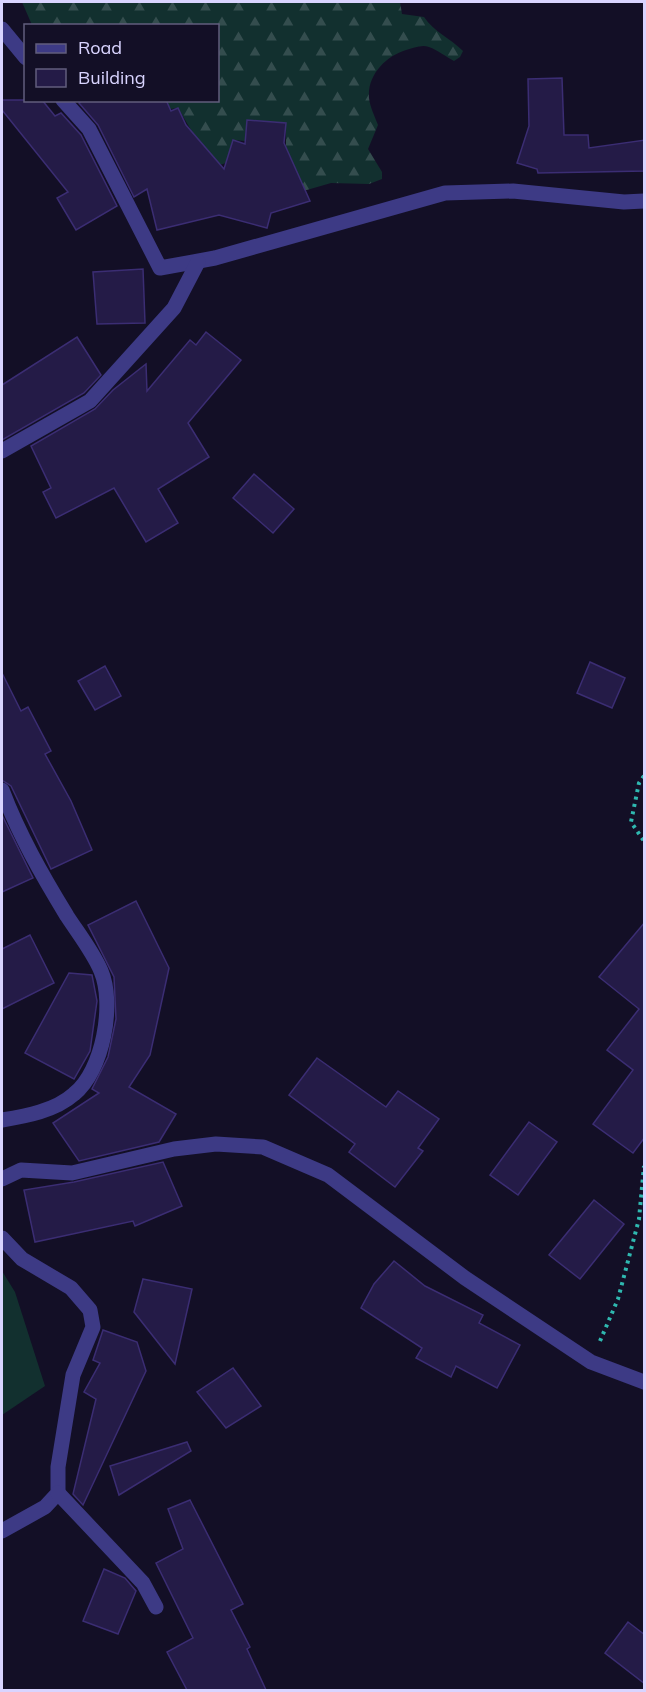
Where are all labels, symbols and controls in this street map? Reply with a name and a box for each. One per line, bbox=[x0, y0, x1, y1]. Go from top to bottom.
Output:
legend bbox=[24, 24, 219, 102]
text: Road bbox=[78, 36, 122, 59]
text: Building bbox=[78, 66, 146, 89]

